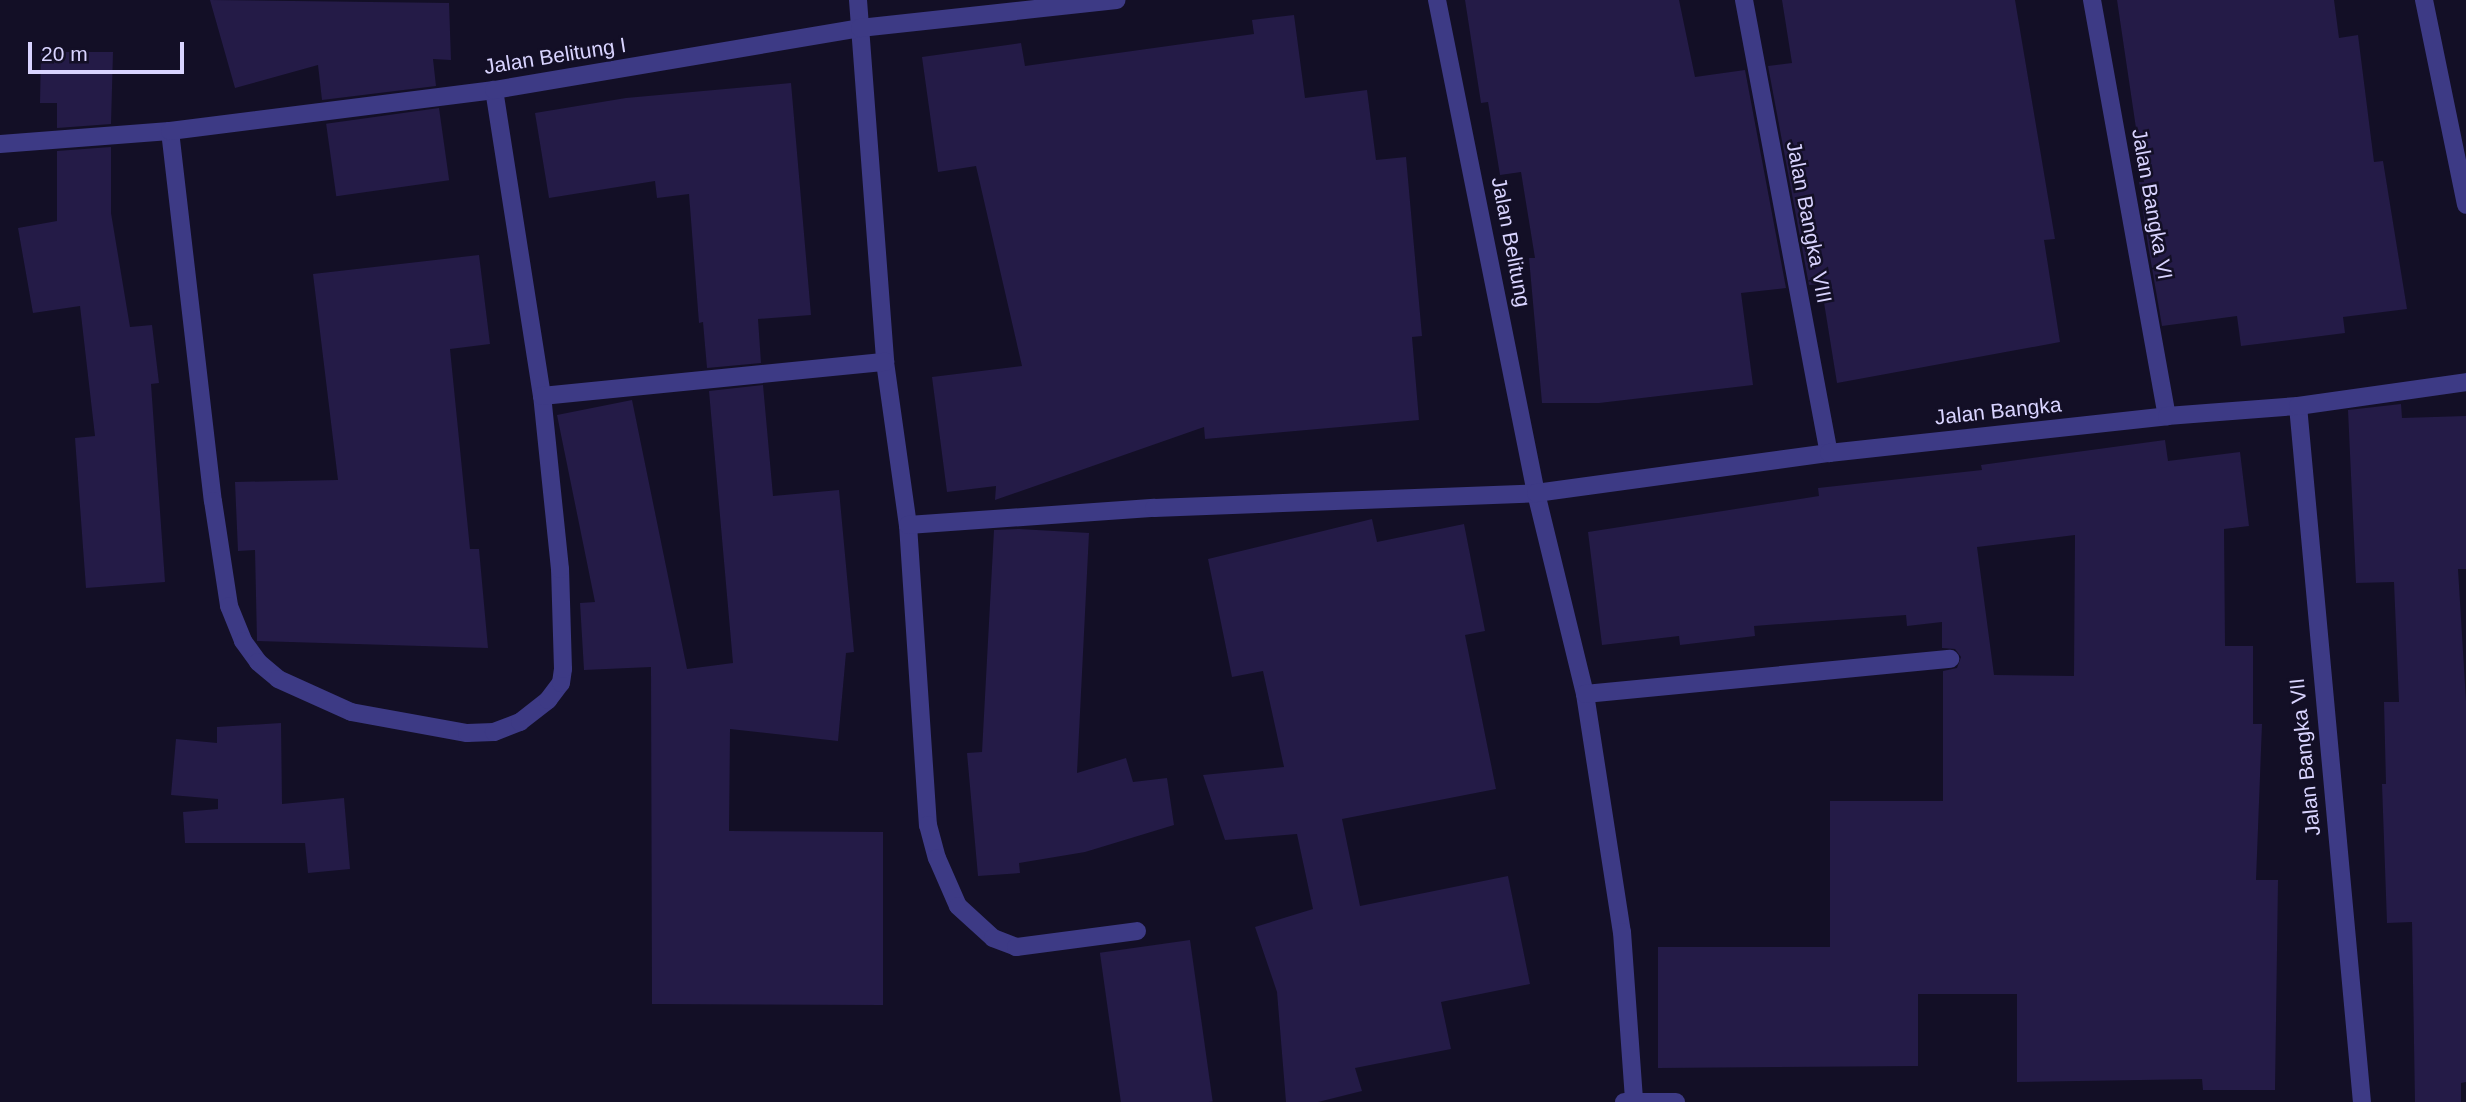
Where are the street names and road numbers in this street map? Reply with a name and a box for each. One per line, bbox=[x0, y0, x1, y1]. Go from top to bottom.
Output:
street label: Jalan Belitung I bbox=[482, 32, 628, 80]
street label: Jalan Bangka VI bbox=[2126, 127, 2178, 281]
street label: Jalan Bangka VIII bbox=[1781, 139, 1837, 305]
street label: Jalan Belitung bbox=[1486, 175, 1536, 309]
street label: Jalan Bangka bbox=[1933, 392, 2063, 430]
street label: Jalan Bangka VII bbox=[2284, 677, 2326, 837]

